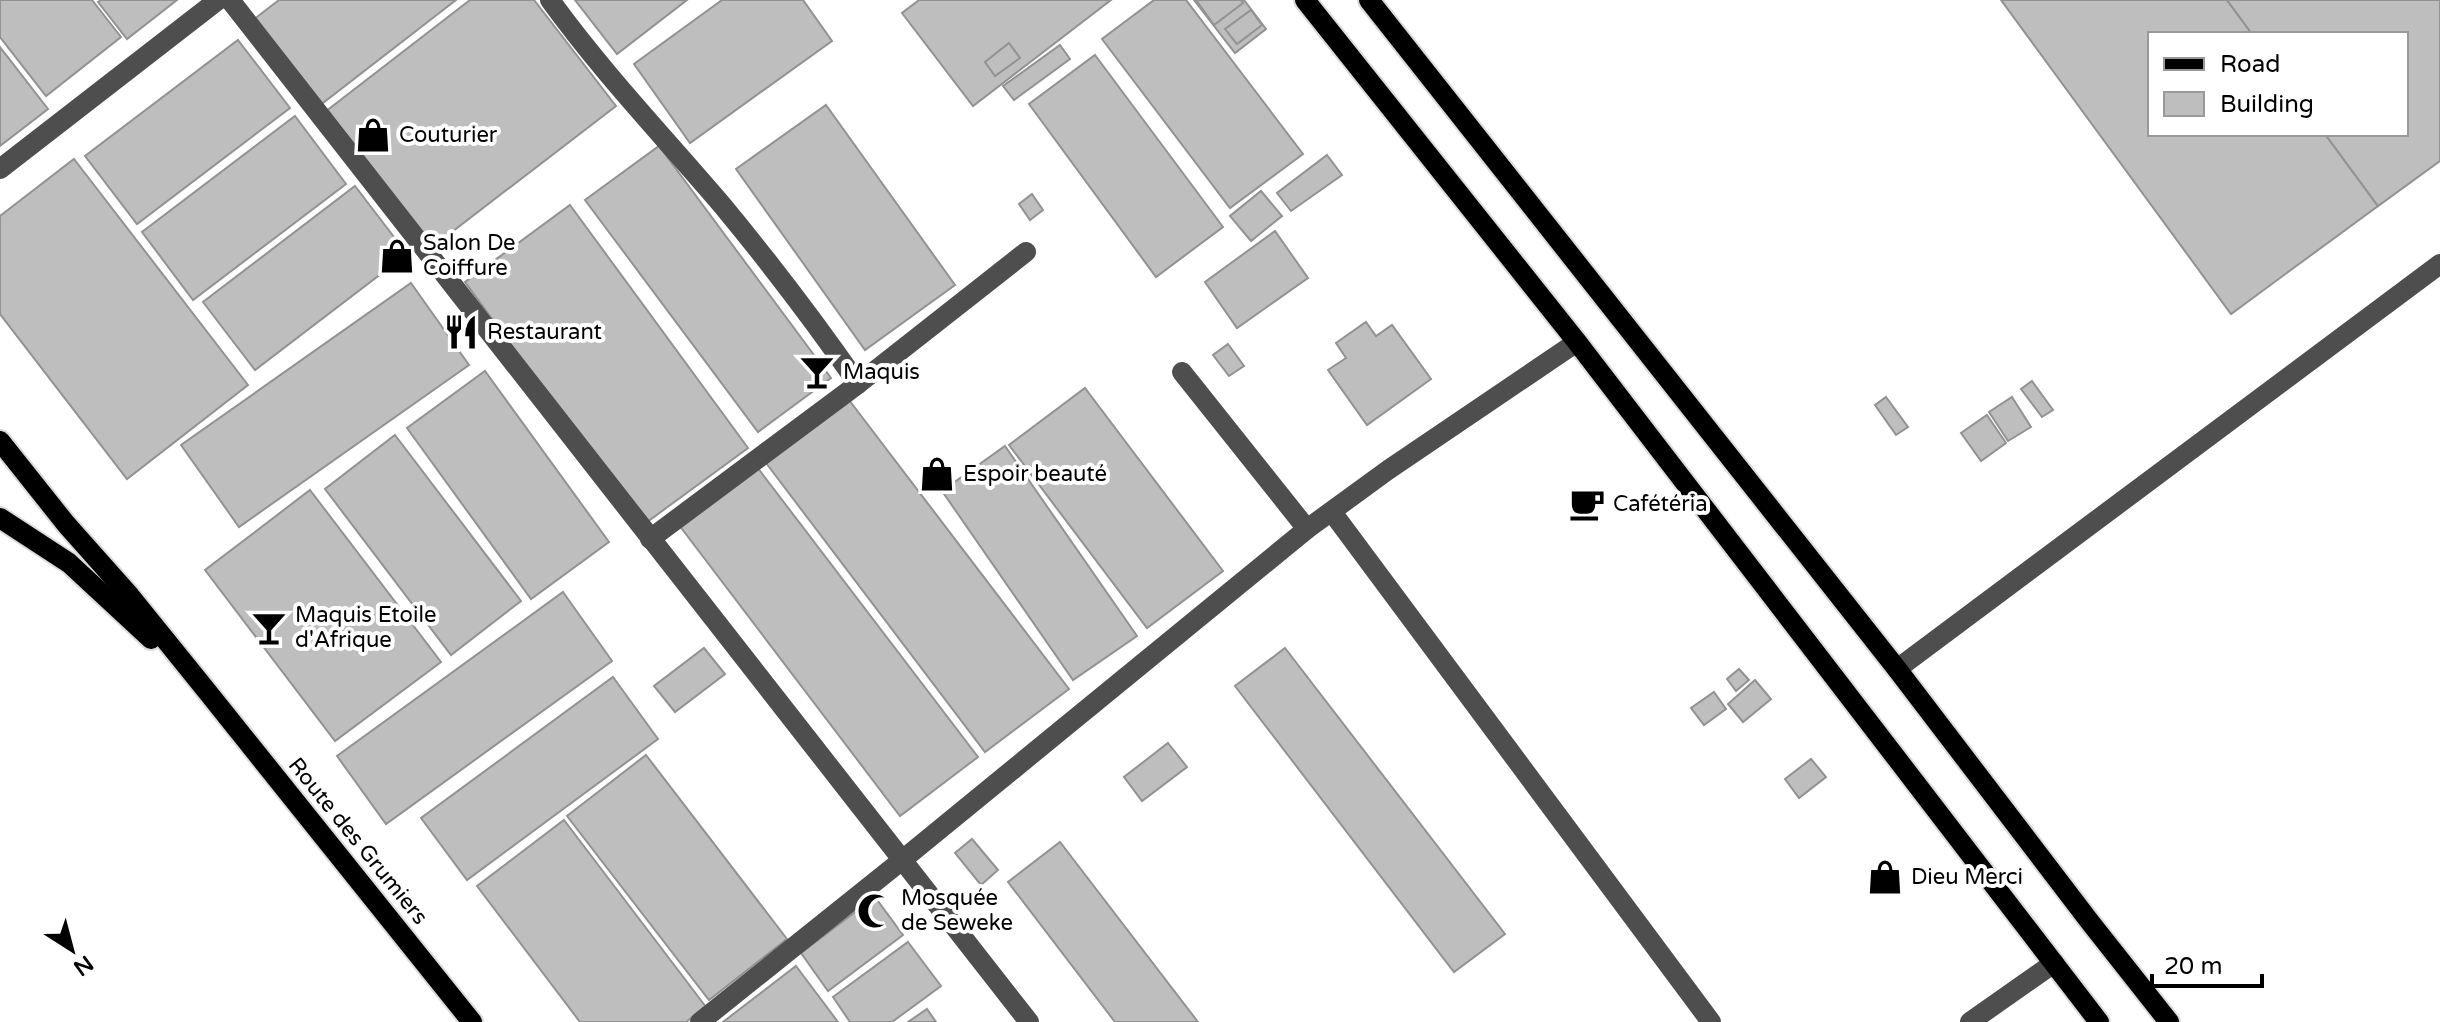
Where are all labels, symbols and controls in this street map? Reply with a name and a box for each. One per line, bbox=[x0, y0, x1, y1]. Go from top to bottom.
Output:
legend bbox=[2148, 32, 2408, 136]
text: Road bbox=[2220, 50, 2280, 79]
text: Building bbox=[2220, 90, 2314, 119]
shop icon: Couturier bbox=[354, 116, 392, 154]
place label: Couturier bbox=[399, 122, 498, 148]
place label: Salon De Coiffure bbox=[423, 230, 515, 281]
shop icon: Salon De Coiffure bbox=[378, 237, 416, 275]
restaurant icon: Restaurant bbox=[442, 313, 480, 351]
place label: Restaurant bbox=[487, 319, 602, 345]
bar icon: Maquis bbox=[798, 353, 836, 391]
place label: Maquis bbox=[843, 359, 920, 385]
shop icon: Espoir beauté bbox=[918, 455, 956, 493]
place label: Espoir beauté bbox=[963, 461, 1107, 487]
cafe icon: Cafétéria bbox=[1568, 485, 1606, 523]
place label: Cafétéria bbox=[1613, 491, 1708, 517]
place label: Maquis Etoile d'Afrique bbox=[295, 602, 436, 653]
bar icon: Maquis Etoile d'Afrique bbox=[250, 609, 288, 647]
street label: Route des Grumiers bbox=[283, 752, 433, 930]
shop icon: Dieu Merci bbox=[1866, 858, 1904, 896]
place label: Dieu Merci bbox=[1911, 864, 2023, 890]
place label: Mosquée de Seweke bbox=[901, 885, 1013, 936]
mosque icon: Mosquée de Seweke bbox=[856, 892, 894, 930]
north arrow bbox=[32, 910, 112, 990]
scale bar bbox=[2152, 938, 2262, 988]
text: N bbox=[68, 950, 98, 981]
text: 20 m bbox=[2164, 952, 2222, 981]

